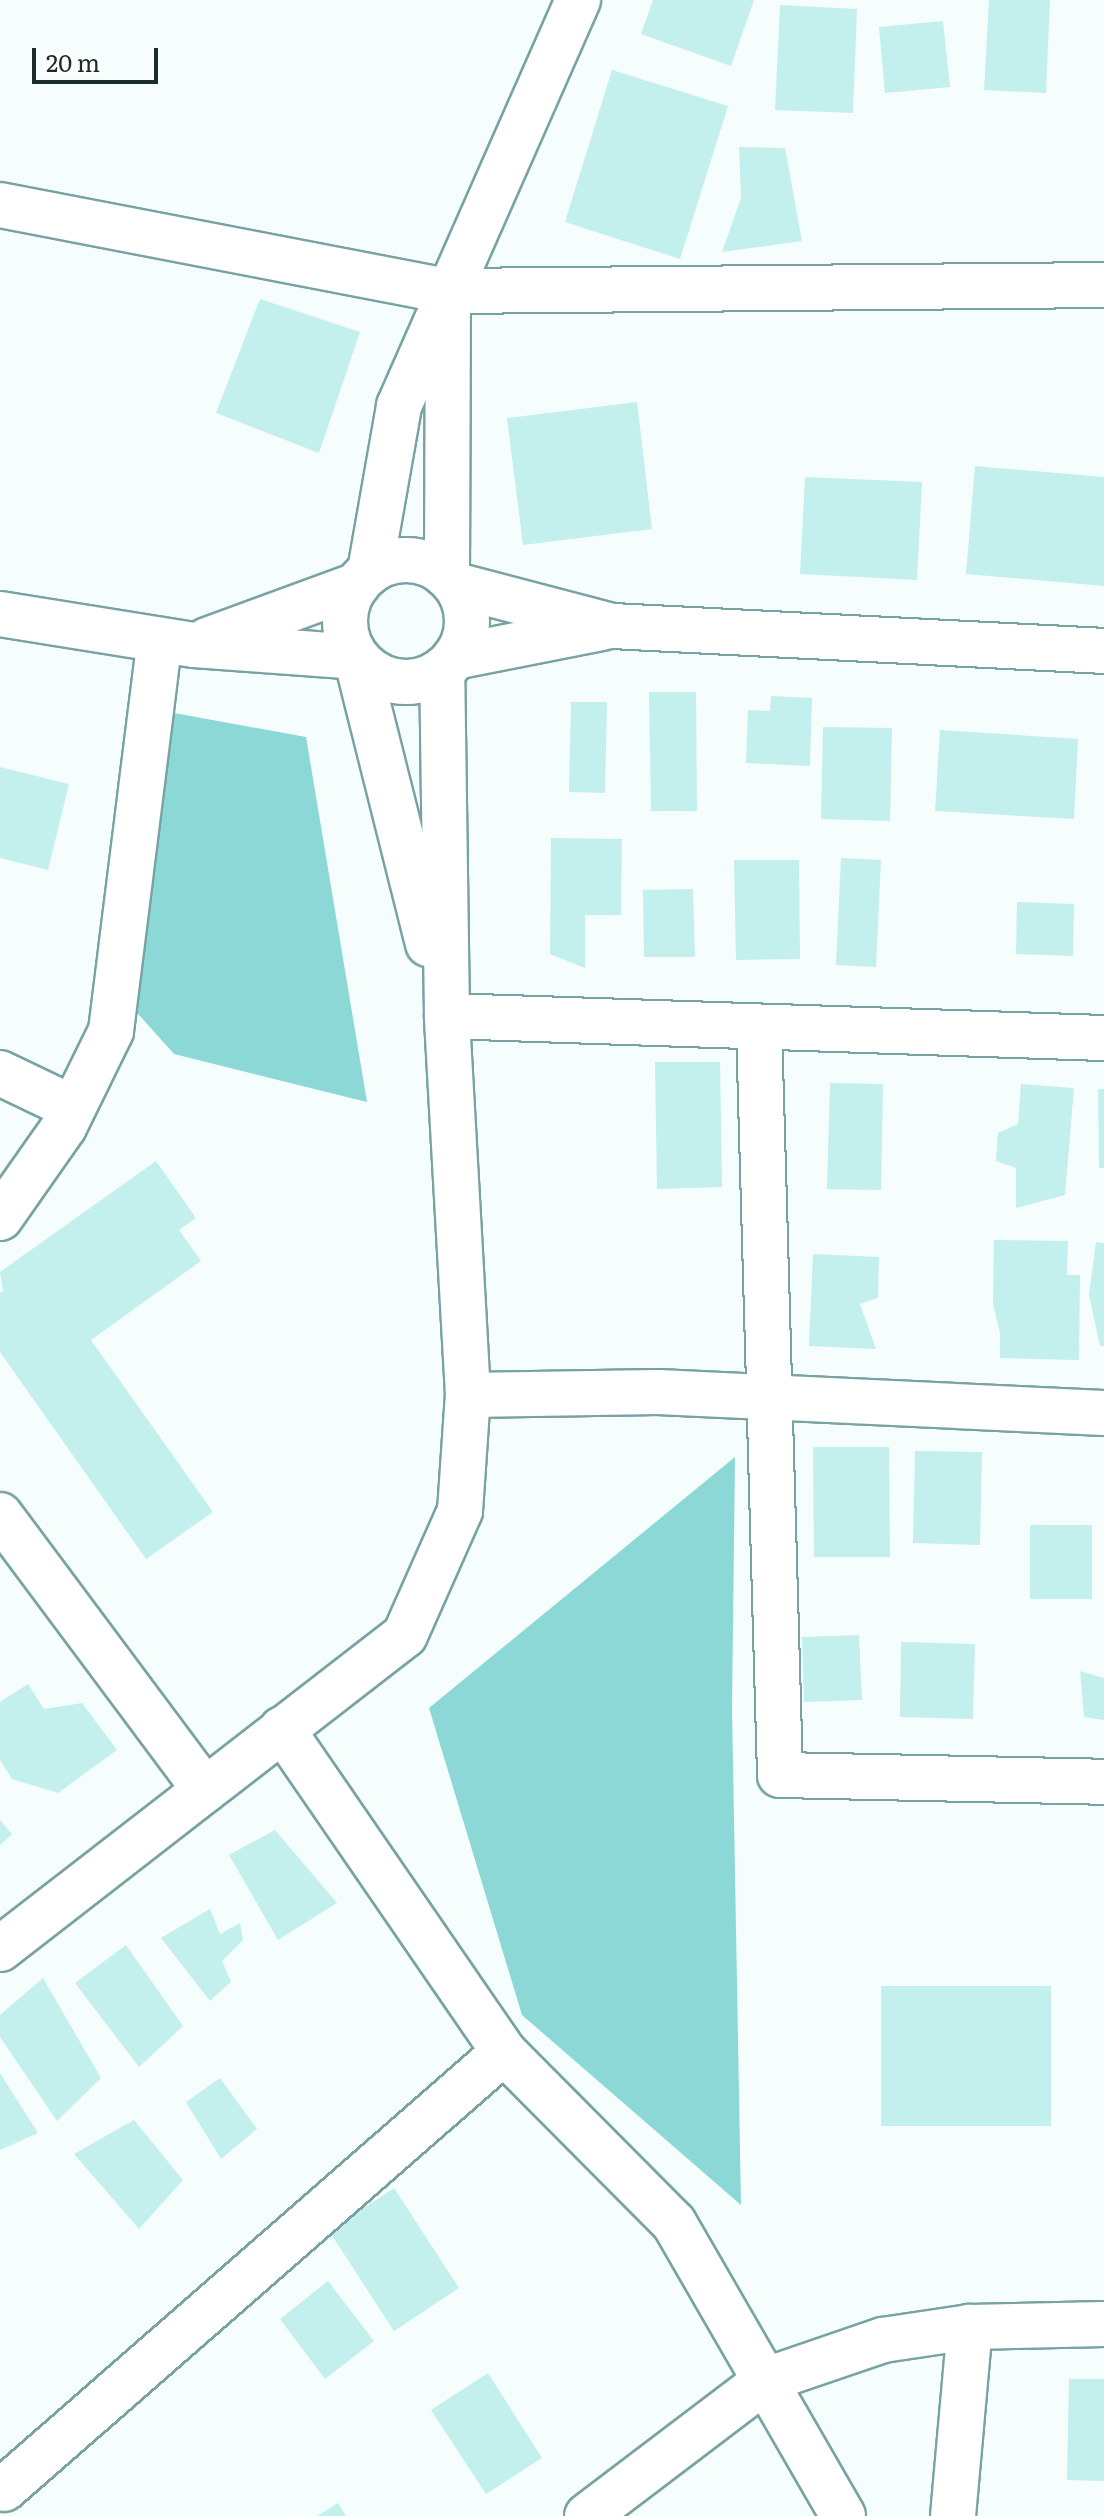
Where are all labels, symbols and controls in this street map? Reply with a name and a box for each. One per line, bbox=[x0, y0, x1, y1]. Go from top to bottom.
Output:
scale bar bbox=[36, 32, 162, 82]
text: 20 m bbox=[46, 44, 100, 79]

